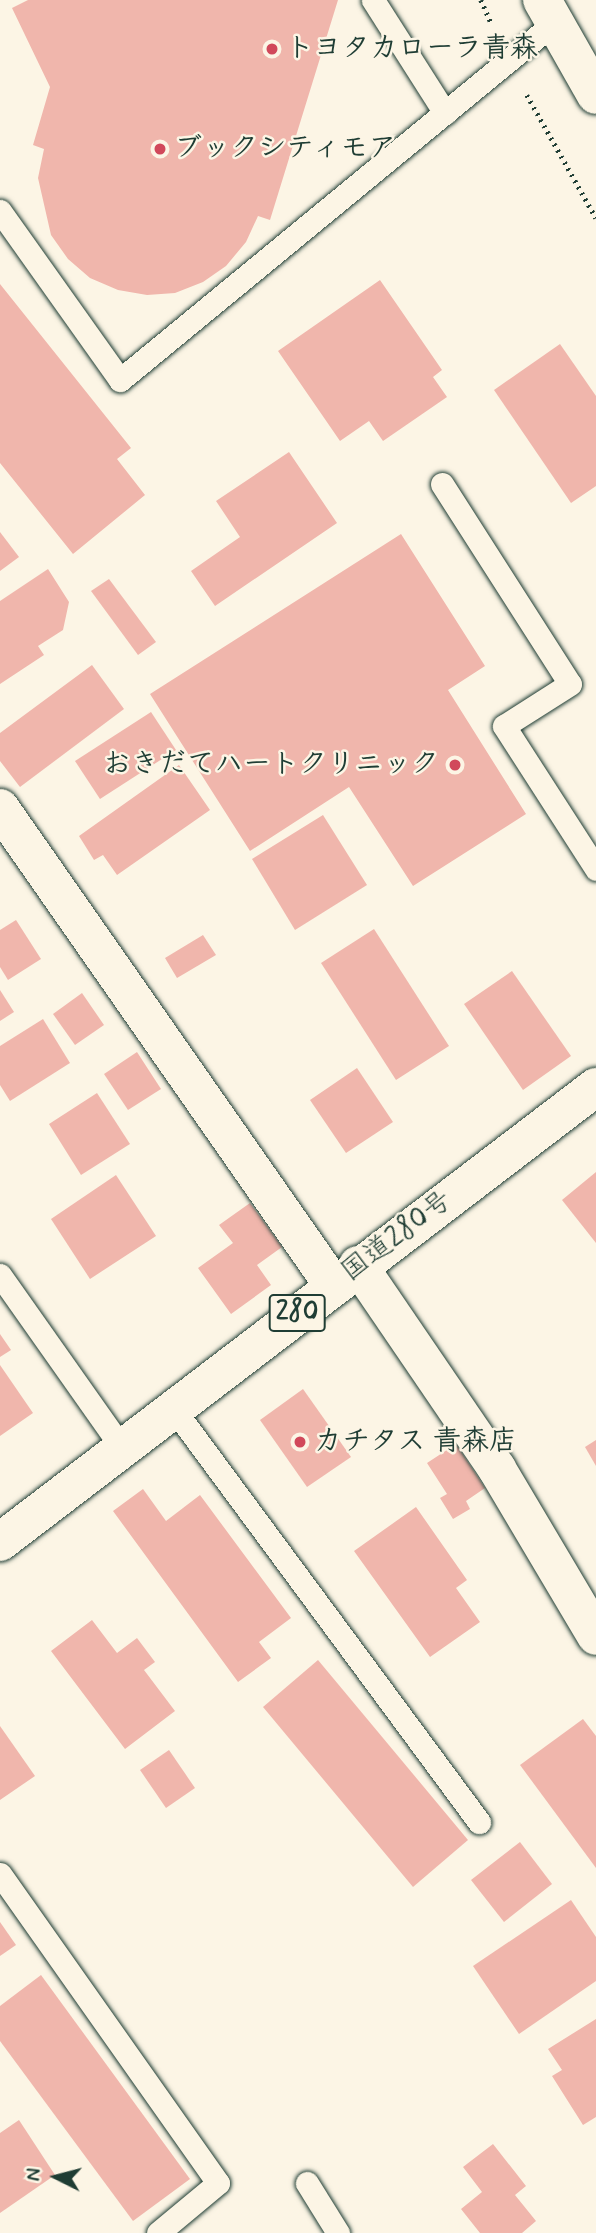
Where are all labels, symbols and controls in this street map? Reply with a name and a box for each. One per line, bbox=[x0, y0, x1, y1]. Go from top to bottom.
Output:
place label: トヨタカローラ青森 bbox=[286, 32, 538, 66]
marker: トヨタカローラ青森 bbox=[264, 41, 280, 57]
place label: ブックシティモア bbox=[174, 132, 398, 166]
marker: ブックシティモア bbox=[152, 141, 168, 157]
place label: おきだてハートクリニック bbox=[103, 748, 439, 782]
marker: おきだてハートクリニック bbox=[445, 755, 465, 775]
street label: 国道280号 bbox=[335, 1184, 459, 1290]
road number: 280 bbox=[267, 1290, 327, 1336]
place label: カチタス 青森店 bbox=[314, 1425, 518, 1459]
marker: カチタス 青森店 bbox=[292, 1434, 308, 1450]
north arrow bbox=[21, 2142, 91, 2212]
text: N bbox=[22, 2167, 48, 2182]

